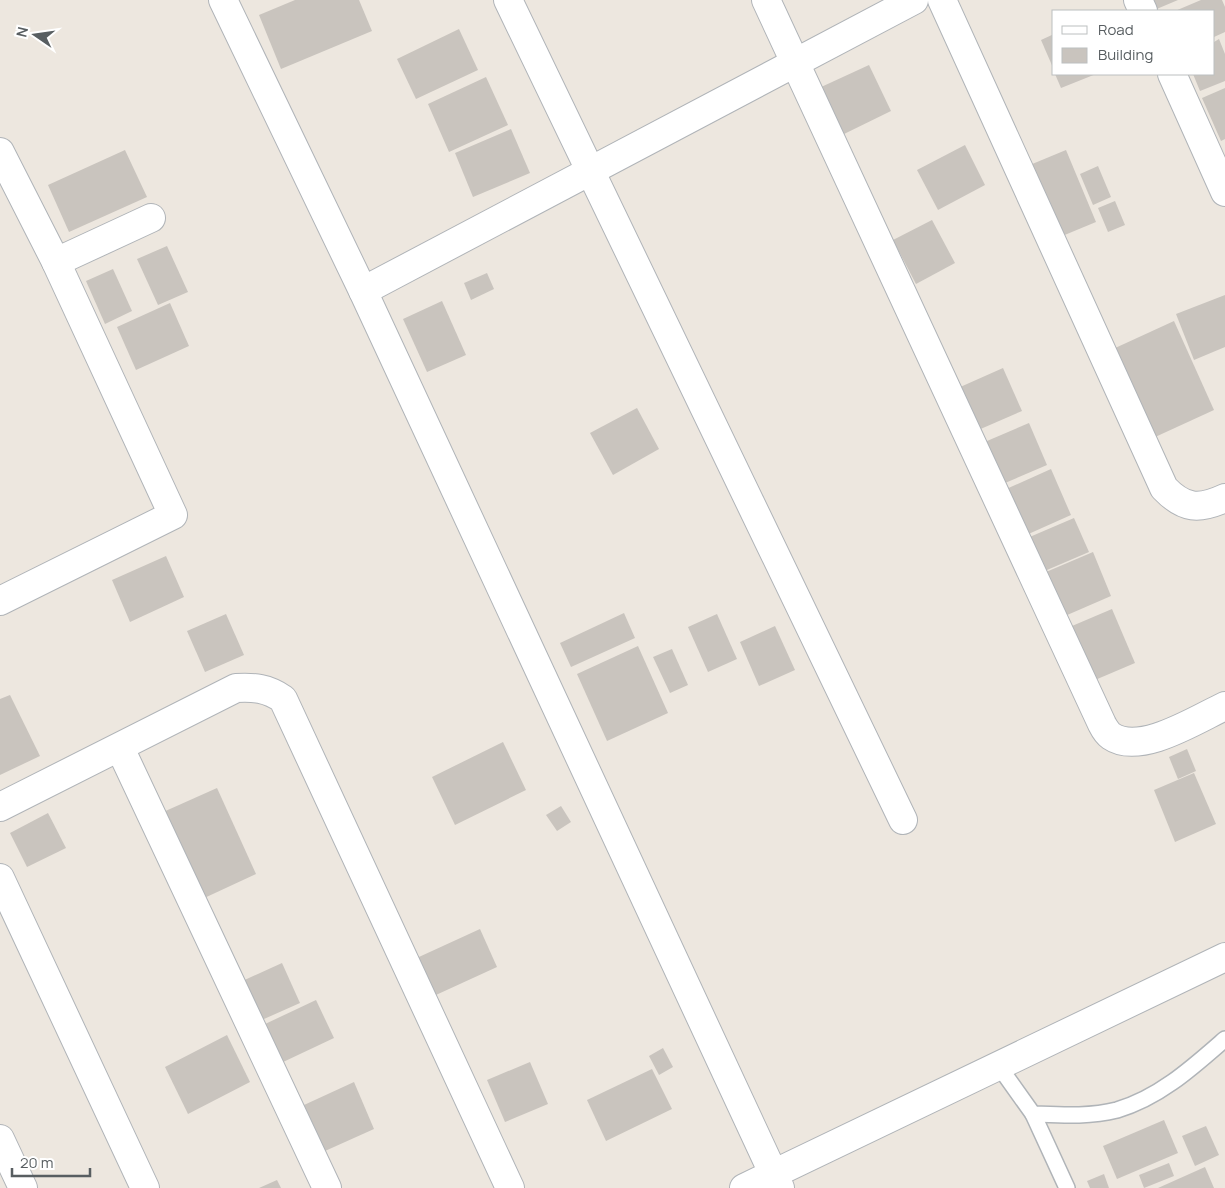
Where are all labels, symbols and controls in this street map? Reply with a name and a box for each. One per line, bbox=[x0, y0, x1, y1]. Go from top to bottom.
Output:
north arrow bbox=[10, 10, 60, 60]
legend bbox=[1052, 10, 1215, 75]
text: Road bbox=[1098, 19, 1134, 40]
text: N bbox=[11, 25, 32, 39]
text: Building bbox=[1098, 44, 1153, 65]
scale bar bbox=[12, 1146, 90, 1178]
text: 20 m bbox=[20, 1152, 53, 1173]

